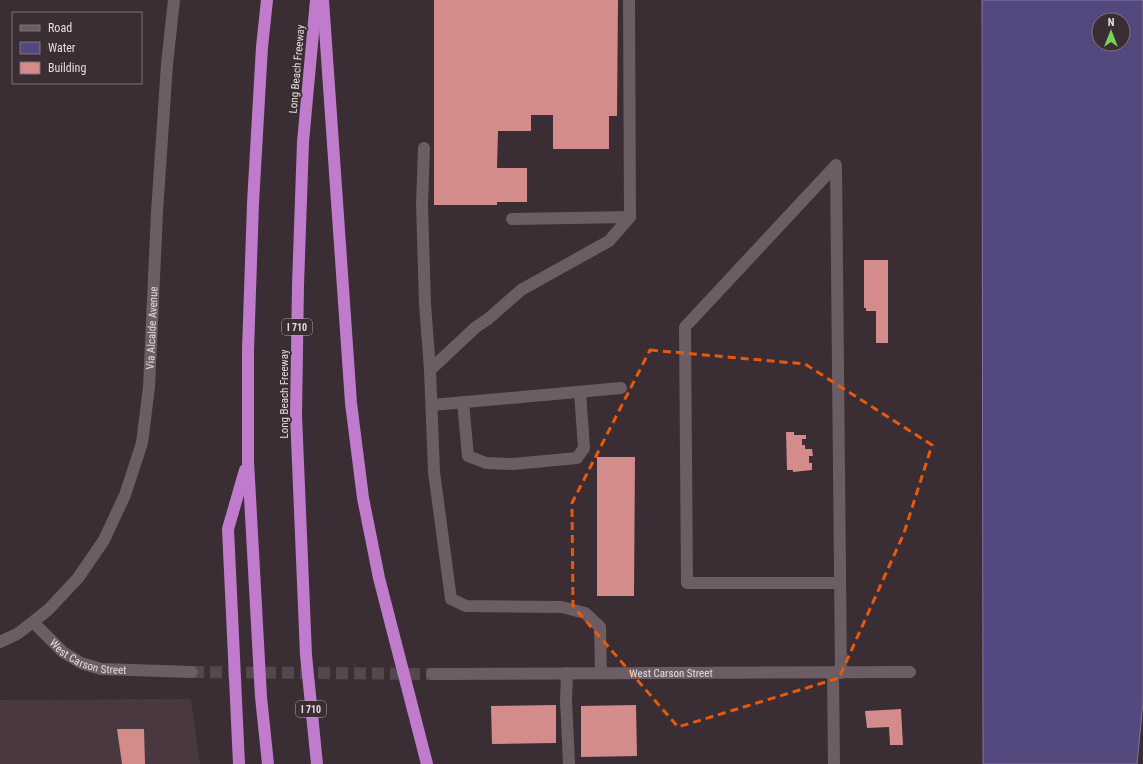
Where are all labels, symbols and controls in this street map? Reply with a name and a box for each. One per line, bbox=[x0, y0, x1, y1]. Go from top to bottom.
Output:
legend bbox=[12, 12, 142, 84]
north arrow bbox=[1091, 12, 1131, 52]
text: N bbox=[1108, 16, 1115, 29]
text: Road bbox=[48, 21, 72, 35]
street label: Long Beach Freeway bbox=[287, 24, 307, 114]
text: Water bbox=[48, 41, 76, 55]
text: Building bbox=[48, 61, 86, 75]
street label: Via Alcalde Avenue bbox=[143, 286, 160, 370]
road number: I 710 bbox=[282, 319, 312, 335]
street label: Long Beach Freeway bbox=[278, 349, 291, 439]
street label: West Carson Street bbox=[47, 636, 127, 676]
street label: West Carson Street bbox=[629, 666, 713, 680]
road number: I 710 bbox=[296, 701, 326, 717]

